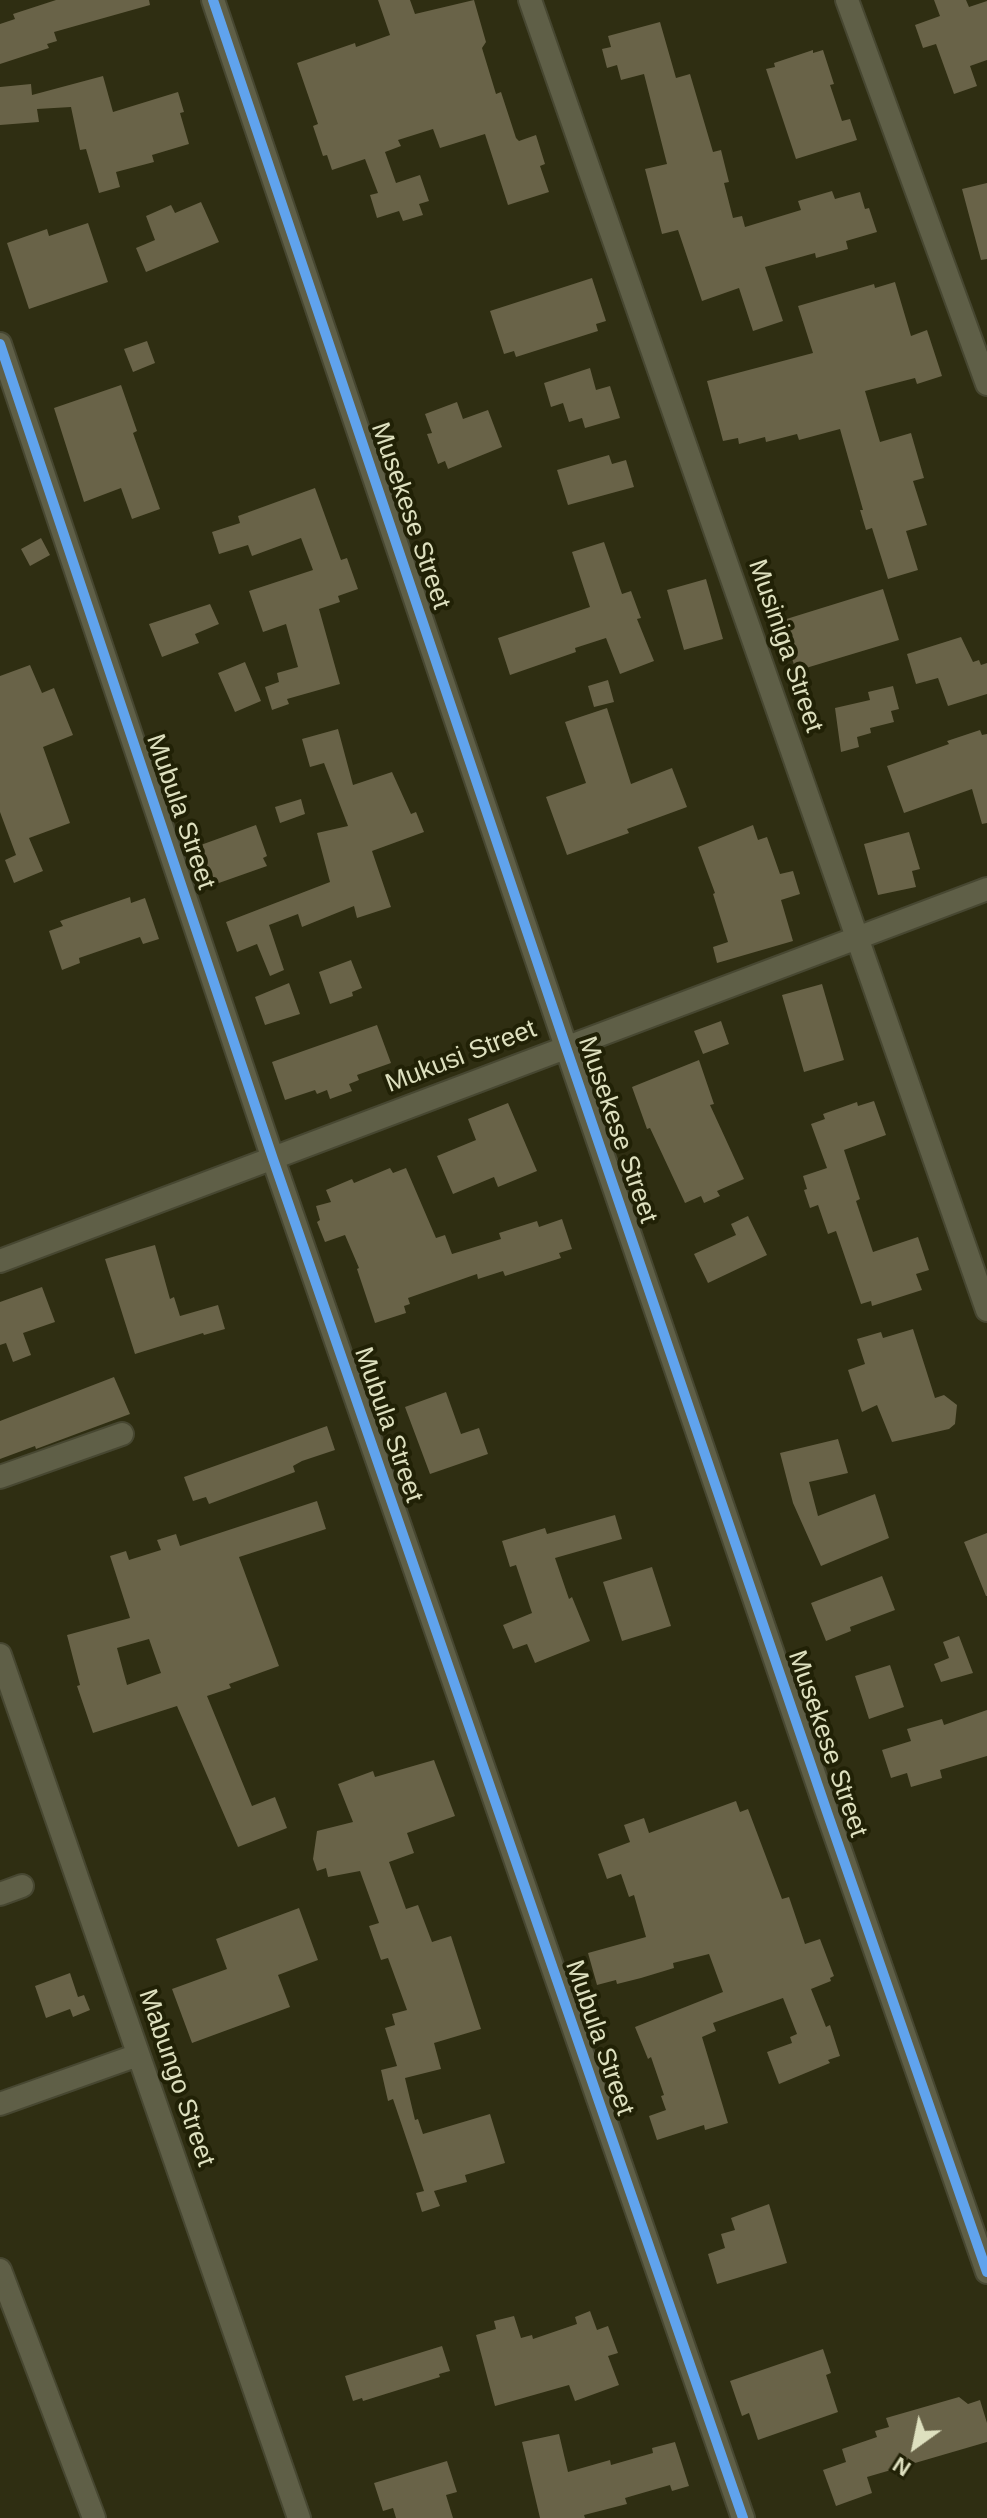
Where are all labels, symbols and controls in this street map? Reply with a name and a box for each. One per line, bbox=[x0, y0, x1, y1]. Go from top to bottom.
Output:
street label: Musekese Street bbox=[363, 419, 457, 613]
street label: Musiniga Street bbox=[741, 556, 829, 736]
street label: Mubula Street bbox=[139, 730, 221, 894]
street label: Mukusi Street bbox=[381, 1014, 541, 1100]
street label: Musekese Street bbox=[570, 1033, 664, 1227]
street label: Mubula Street bbox=[347, 1343, 429, 1507]
street label: Musekese Street bbox=[780, 1647, 874, 1841]
street label: Mubula Street bbox=[558, 1956, 640, 2120]
street label: Mabungo Street bbox=[131, 1985, 221, 2171]
north arrow bbox=[875, 2406, 955, 2486]
text: N bbox=[888, 2452, 915, 2481]

